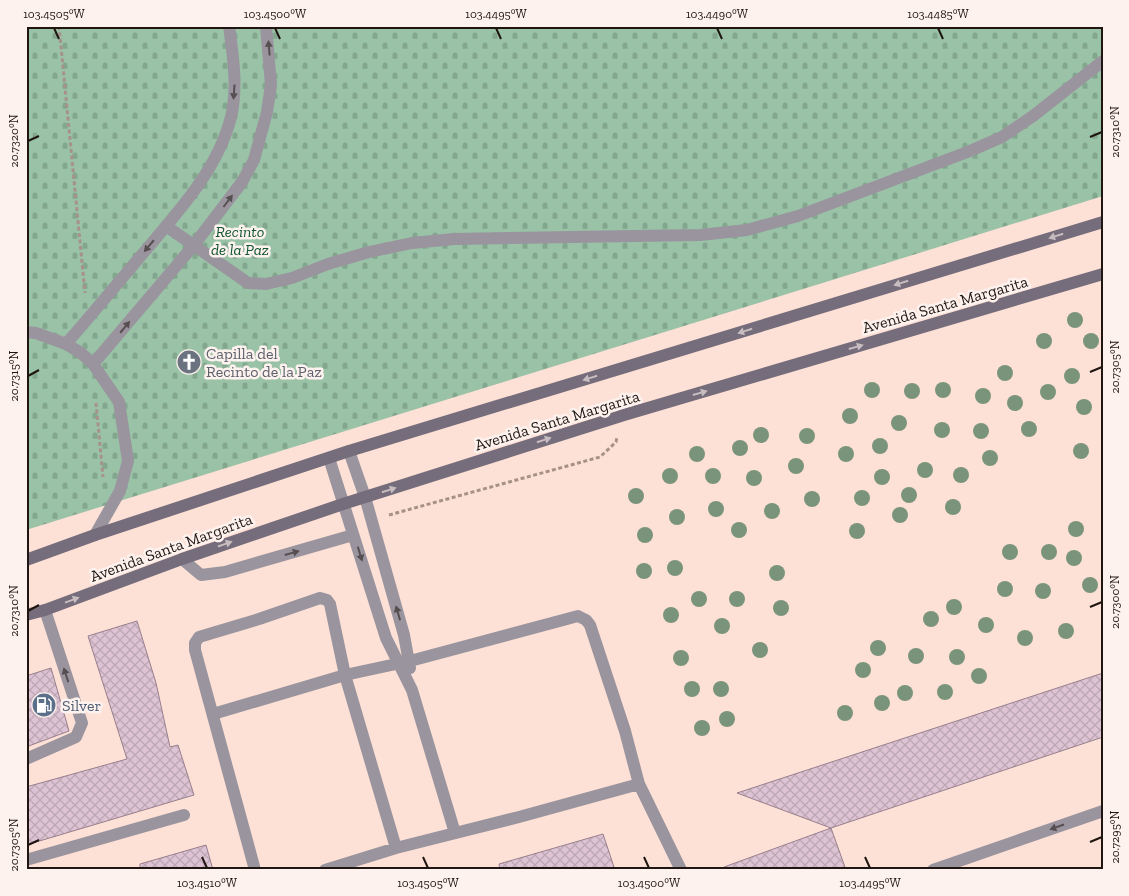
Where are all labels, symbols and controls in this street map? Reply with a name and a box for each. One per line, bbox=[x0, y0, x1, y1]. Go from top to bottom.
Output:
text: 103.4505°W bbox=[23, 7, 86, 21]
text: 103.4500°W bbox=[244, 7, 307, 21]
text: 103.4495°W bbox=[465, 7, 527, 21]
text: 103.4490°W bbox=[686, 7, 749, 21]
text: 103.4485°W bbox=[907, 7, 970, 21]
one-way arrow bbox=[265, 40, 273, 56]
one-way arrow bbox=[230, 84, 238, 100]
text: 20.7310°N bbox=[1108, 106, 1122, 158]
text: 20.7320°N bbox=[7, 114, 21, 168]
one-way arrow bbox=[223, 194, 233, 208]
park label: Recinto de la Paz bbox=[211, 222, 269, 259]
one-way arrow bbox=[1048, 233, 1063, 241]
one-way arrow bbox=[143, 240, 154, 253]
street label: Avenida Santa Margarita bbox=[860, 272, 1030, 337]
one-way arrow bbox=[893, 280, 908, 288]
one-way arrow bbox=[119, 321, 130, 333]
one-way arrow bbox=[738, 327, 753, 335]
text: 20.7305°N bbox=[1108, 340, 1122, 394]
one-way arrow bbox=[848, 343, 863, 351]
place label: Capilla del Recinto de la Paz bbox=[206, 344, 322, 381]
church icon: Capilla del Recinto de la Paz bbox=[176, 349, 202, 375]
text: 20.7315°N bbox=[7, 350, 21, 401]
one-way arrow bbox=[582, 375, 597, 383]
street label: Avenida Santa Margarita bbox=[472, 386, 642, 455]
one-way arrow bbox=[692, 388, 707, 396]
one-way arrow bbox=[537, 436, 552, 444]
one-way arrow bbox=[382, 485, 397, 493]
street label: Avenida Santa Margarita bbox=[87, 509, 255, 586]
one-way arrow bbox=[218, 540, 233, 548]
one-way arrow bbox=[356, 547, 364, 562]
one-way arrow bbox=[285, 548, 300, 556]
text: 20.7300°N bbox=[1108, 575, 1122, 629]
text: 20.7310°N bbox=[7, 585, 21, 637]
one-way arrow bbox=[65, 595, 80, 603]
one-way arrow bbox=[394, 606, 402, 621]
one-way arrow bbox=[62, 667, 70, 682]
fuel station icon: Silver bbox=[31, 692, 57, 718]
place label: Silver bbox=[62, 696, 101, 715]
text: 20.7295°N bbox=[1108, 810, 1122, 863]
text: 20.7305°N bbox=[7, 818, 21, 872]
one-way arrow bbox=[1049, 824, 1064, 831]
text: 103.4510°W bbox=[177, 876, 238, 890]
text: 103.4505°W bbox=[397, 876, 460, 890]
text: 103.4500°W bbox=[618, 876, 681, 890]
text: 103.4495°W bbox=[839, 876, 901, 890]

